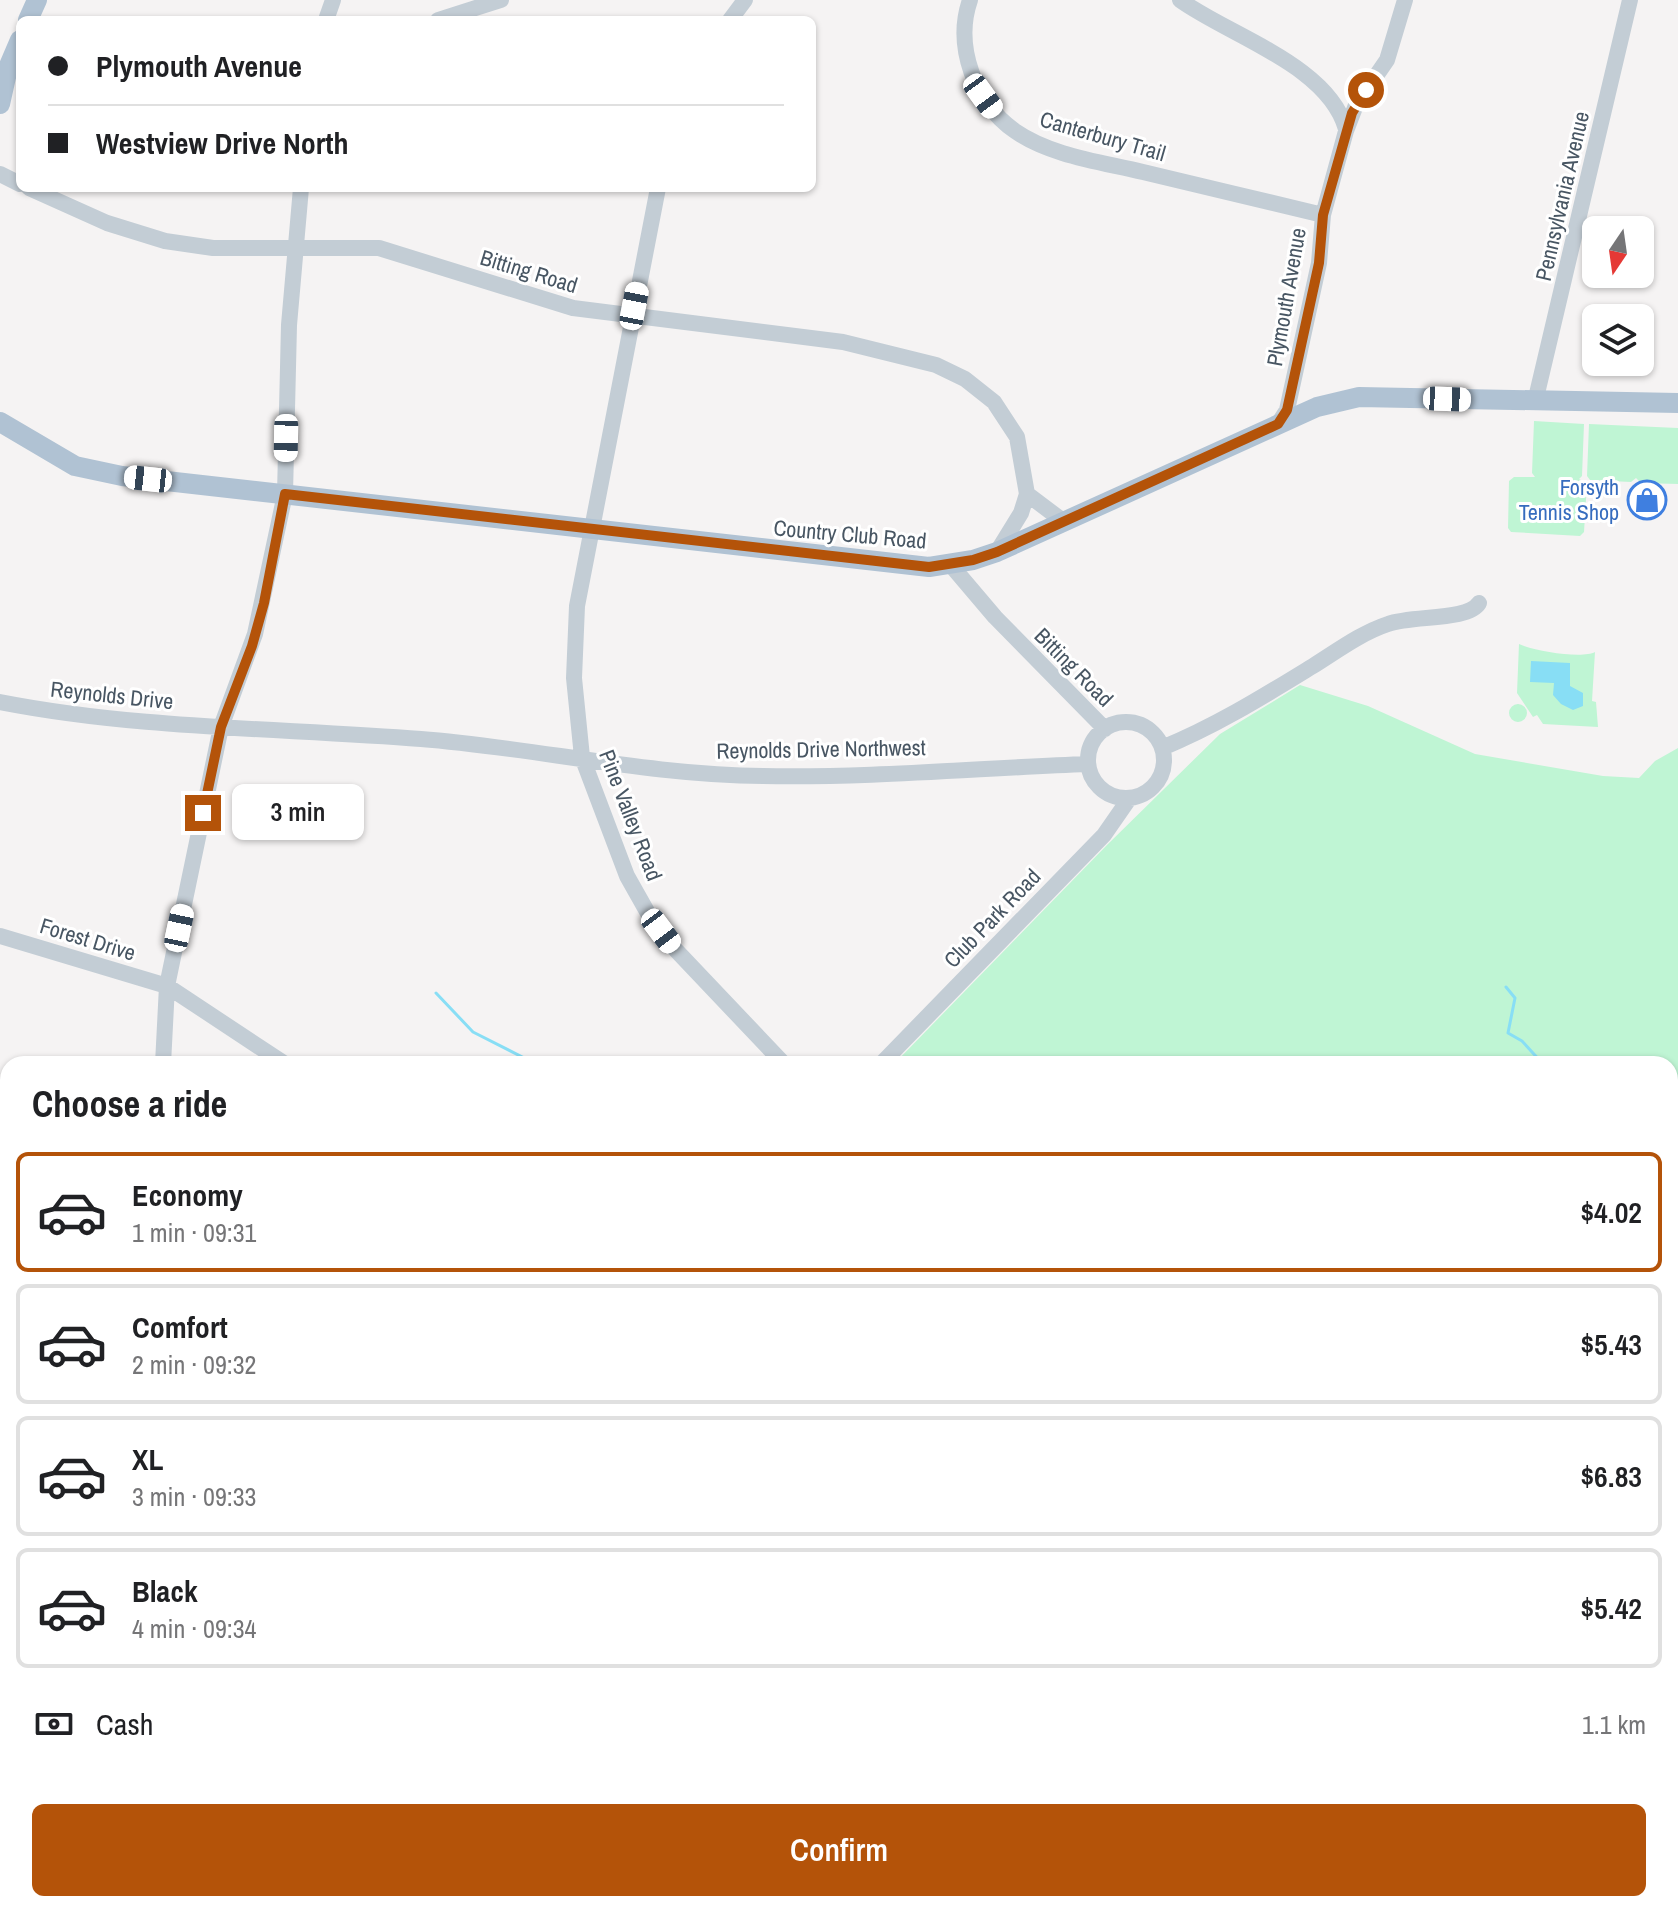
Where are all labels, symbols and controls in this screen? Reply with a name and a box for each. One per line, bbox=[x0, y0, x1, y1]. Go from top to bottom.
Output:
text: Plymouth Avenue bbox=[96, 46, 302, 86]
car bbox=[959, 70, 1007, 122]
route start bbox=[1348, 72, 1384, 108]
street label: Canterbury Trail bbox=[1037, 104, 1169, 168]
street label: Pennsylvania Avenue bbox=[1528, 108, 1596, 284]
text: Westview Drive North bbox=[96, 123, 348, 163]
north arrow bbox=[1582, 216, 1654, 288]
map controls bbox=[1582, 216, 1654, 376]
street label: Plymouth Avenue bbox=[1259, 225, 1313, 369]
street label: Bitting Road bbox=[477, 242, 581, 300]
car bbox=[618, 280, 650, 332]
button: layers bbox=[1582, 304, 1654, 376]
car bbox=[1423, 386, 1471, 412]
car bbox=[274, 414, 298, 462]
car bbox=[123, 465, 173, 493]
place label: Forsyth Tennis Shop bbox=[1519, 472, 1619, 527]
shop icon: Forsyth Tennis Shop bbox=[1626, 479, 1668, 521]
street label: Country Club Road bbox=[772, 512, 928, 556]
street label: Bitting Road bbox=[1028, 621, 1120, 713]
street label: Reynolds Drive bbox=[49, 674, 175, 716]
street label: Reynolds Drive Northwest bbox=[716, 732, 926, 766]
street label: Pine Valley Road bbox=[592, 745, 670, 885]
callout: 3 min bbox=[231, 785, 363, 841]
text: 3 min bbox=[271, 794, 325, 829]
route end bbox=[185, 795, 221, 831]
street label: Club Park Road bbox=[937, 862, 1047, 974]
car bbox=[162, 902, 196, 954]
car bbox=[637, 905, 685, 957]
street label: Forest Drive bbox=[37, 910, 139, 968]
text: Choose a ride bbox=[32, 1080, 227, 1128]
text: Economy bbox=[132, 1175, 243, 1215]
icon: car bbox=[36, 1176, 108, 1248]
text: $4.02 bbox=[1580, 1192, 1642, 1232]
text: 1 min · 09:31 bbox=[132, 1215, 256, 1250]
text: Comfort bbox=[132, 1307, 228, 1347]
icon: car bbox=[36, 1308, 108, 1380]
text: $5.43 bbox=[1580, 1324, 1642, 1364]
text: 2 min · 09:32 bbox=[132, 1347, 256, 1382]
text: XL bbox=[132, 1439, 163, 1479]
icon: car bbox=[36, 1440, 108, 1512]
text: $6.83 bbox=[1580, 1456, 1642, 1496]
text: 3 min · 09:33 bbox=[132, 1479, 256, 1514]
text: Black bbox=[132, 1571, 198, 1611]
icon: car bbox=[36, 1572, 108, 1644]
text: $5.42 bbox=[1580, 1588, 1642, 1628]
text: 4 min · 09:34 bbox=[132, 1611, 256, 1646]
icon: cash bbox=[32, 1702, 76, 1746]
text: Cash bbox=[96, 1704, 153, 1744]
text: 1.1 km bbox=[1582, 1707, 1646, 1742]
button: Confirm bbox=[32, 1804, 1646, 1896]

